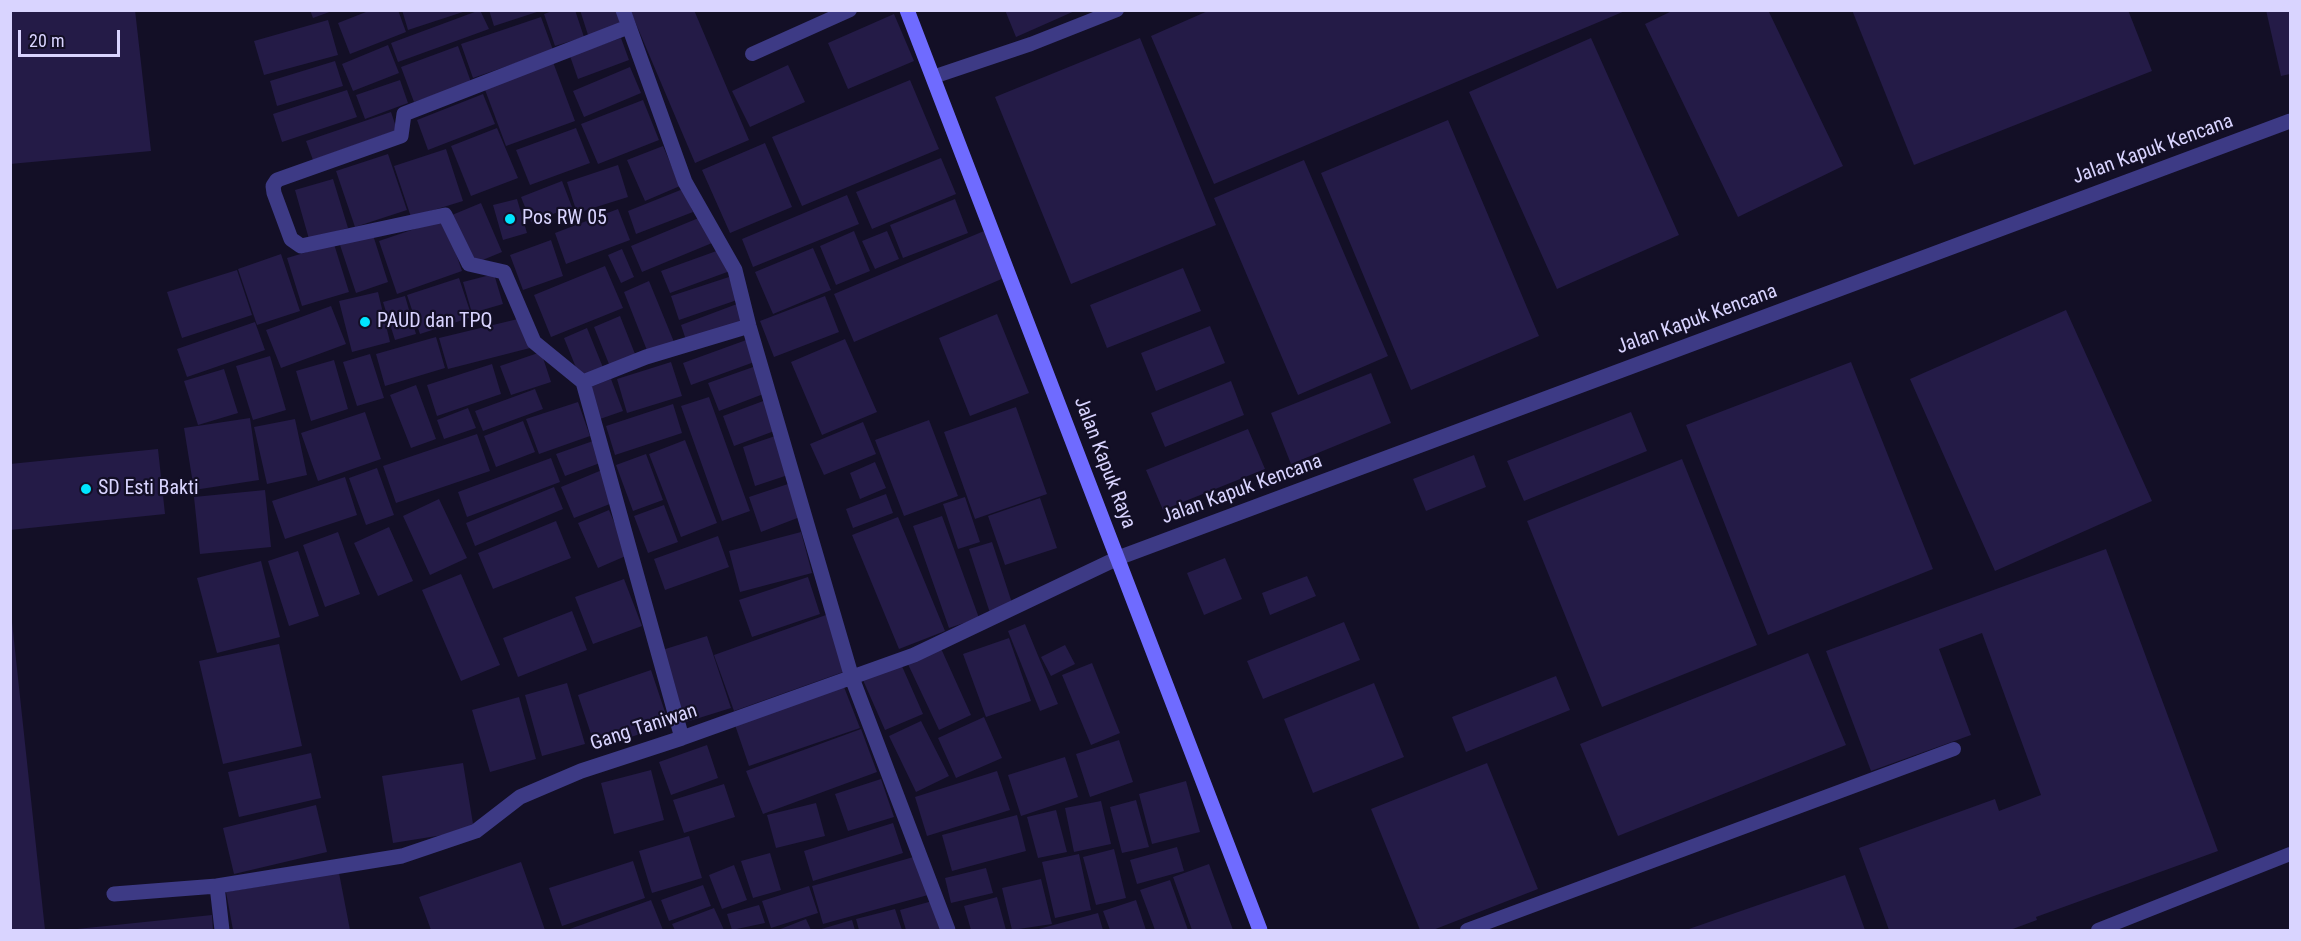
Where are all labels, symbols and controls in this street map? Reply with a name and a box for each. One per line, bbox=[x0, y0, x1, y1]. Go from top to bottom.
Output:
scale bar bbox=[21, 18, 123, 56]
text: 20 m bbox=[29, 30, 64, 51]
street label: Jalan Kapuk Kencana bbox=[2069, 110, 2237, 190]
place label: Pos RW 05 bbox=[522, 207, 607, 231]
marker: Pos RW 05 bbox=[503, 212, 517, 226]
street label: Jalan Kapuk Kencana bbox=[1613, 280, 1781, 360]
place label: PAUD dan TPQ bbox=[377, 310, 493, 334]
marker: PAUD dan TPQ bbox=[358, 315, 372, 329]
street label: Jalan Kapuk Raya bbox=[1068, 394, 1140, 532]
street label: Jalan Kapuk Kencana bbox=[1158, 450, 1326, 530]
place label: SD Esti Bakti bbox=[98, 477, 199, 501]
marker: SD Esti Bakti bbox=[79, 482, 93, 496]
street label: Gang Taniwan bbox=[588, 699, 700, 757]

